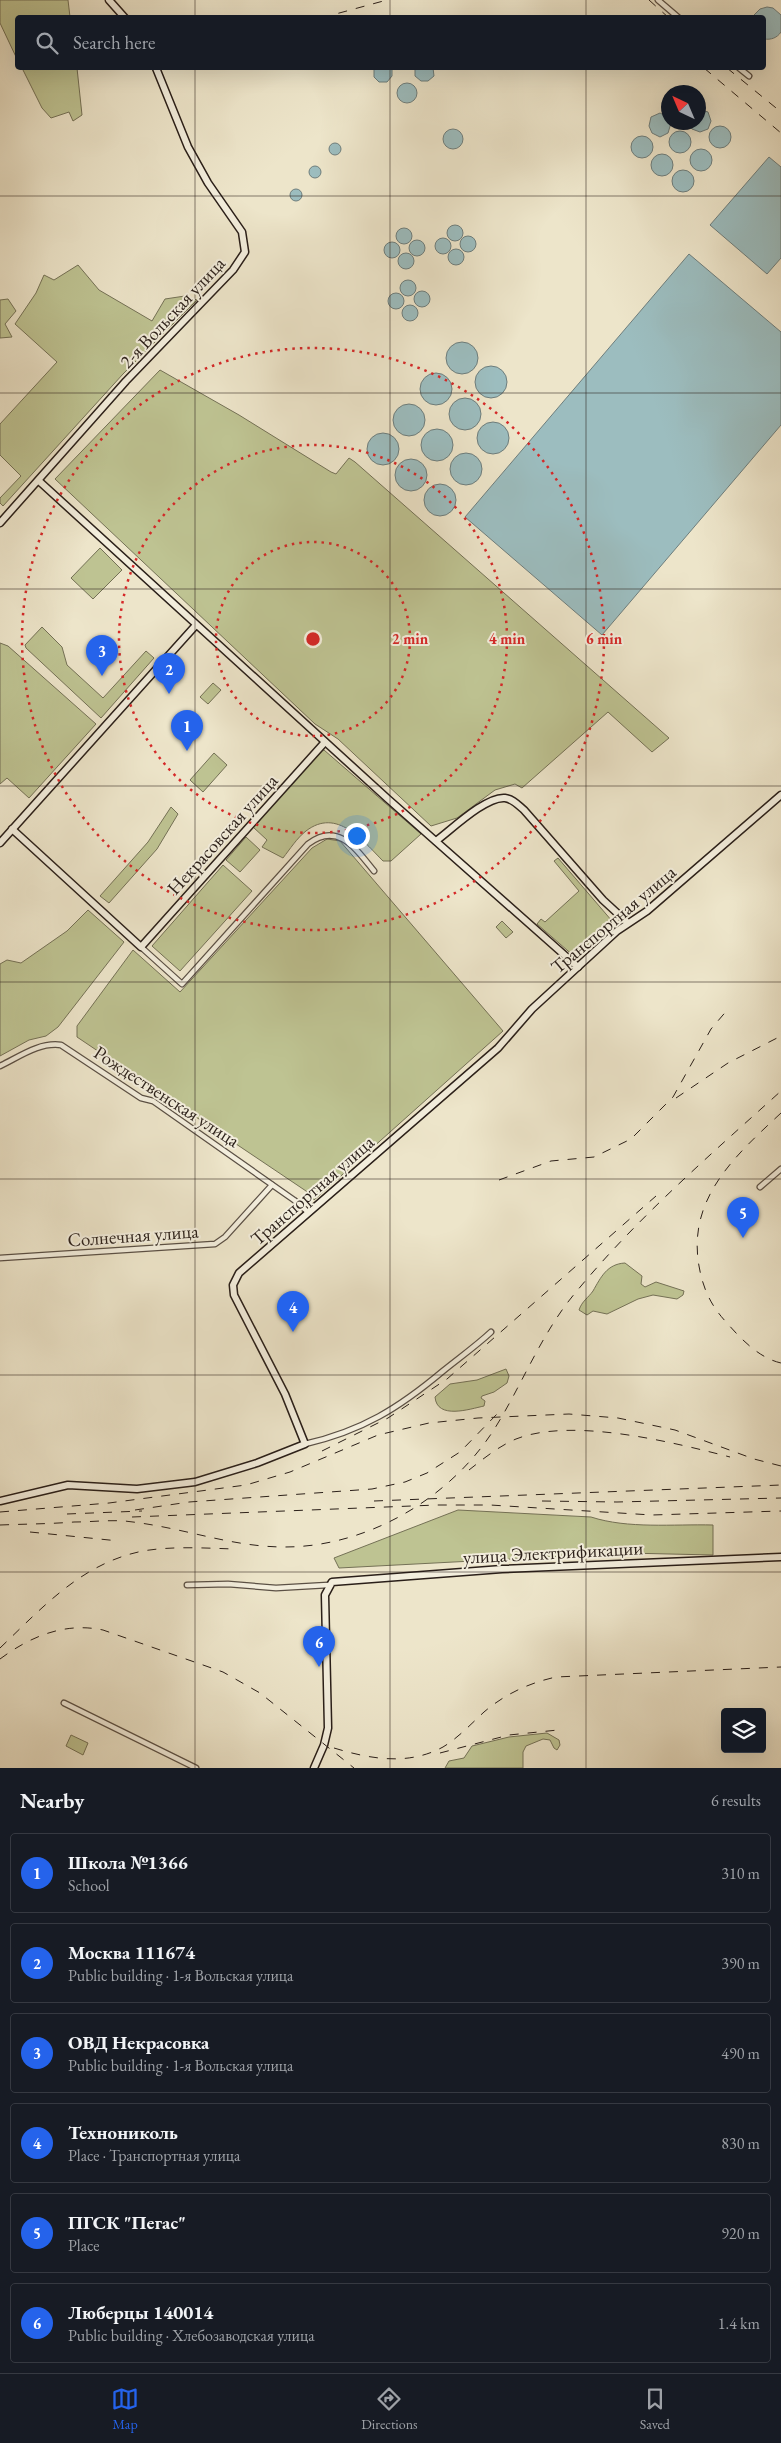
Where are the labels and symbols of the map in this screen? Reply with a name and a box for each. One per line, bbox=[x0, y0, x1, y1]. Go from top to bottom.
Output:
north arrow bbox=[661, 85, 706, 130]
street label: 2-я Вольская улица bbox=[114, 251, 231, 374]
text: 2 min bbox=[392, 629, 429, 648]
text: 4 min bbox=[489, 629, 526, 648]
text: 6 min bbox=[586, 629, 623, 648]
centre of rings bbox=[304, 630, 322, 648]
pin: 3 bbox=[86, 635, 118, 676]
pin: 2 bbox=[153, 653, 185, 694]
pin: 1 bbox=[171, 710, 203, 751]
street label: Некрасовская улица bbox=[161, 768, 284, 900]
your location bbox=[344, 823, 370, 849]
street label: Транспортная улица bbox=[546, 859, 681, 979]
street label: Рождественская улица bbox=[89, 1040, 245, 1153]
street label: Транспортная улица bbox=[245, 1130, 380, 1251]
pin: 5 bbox=[727, 1197, 759, 1238]
street label: Солнечная улица bbox=[67, 1218, 200, 1253]
pin: 4 bbox=[277, 1291, 309, 1332]
street label: улица Электрификации bbox=[462, 1535, 644, 1570]
pin: 6 bbox=[303, 1626, 335, 1667]

